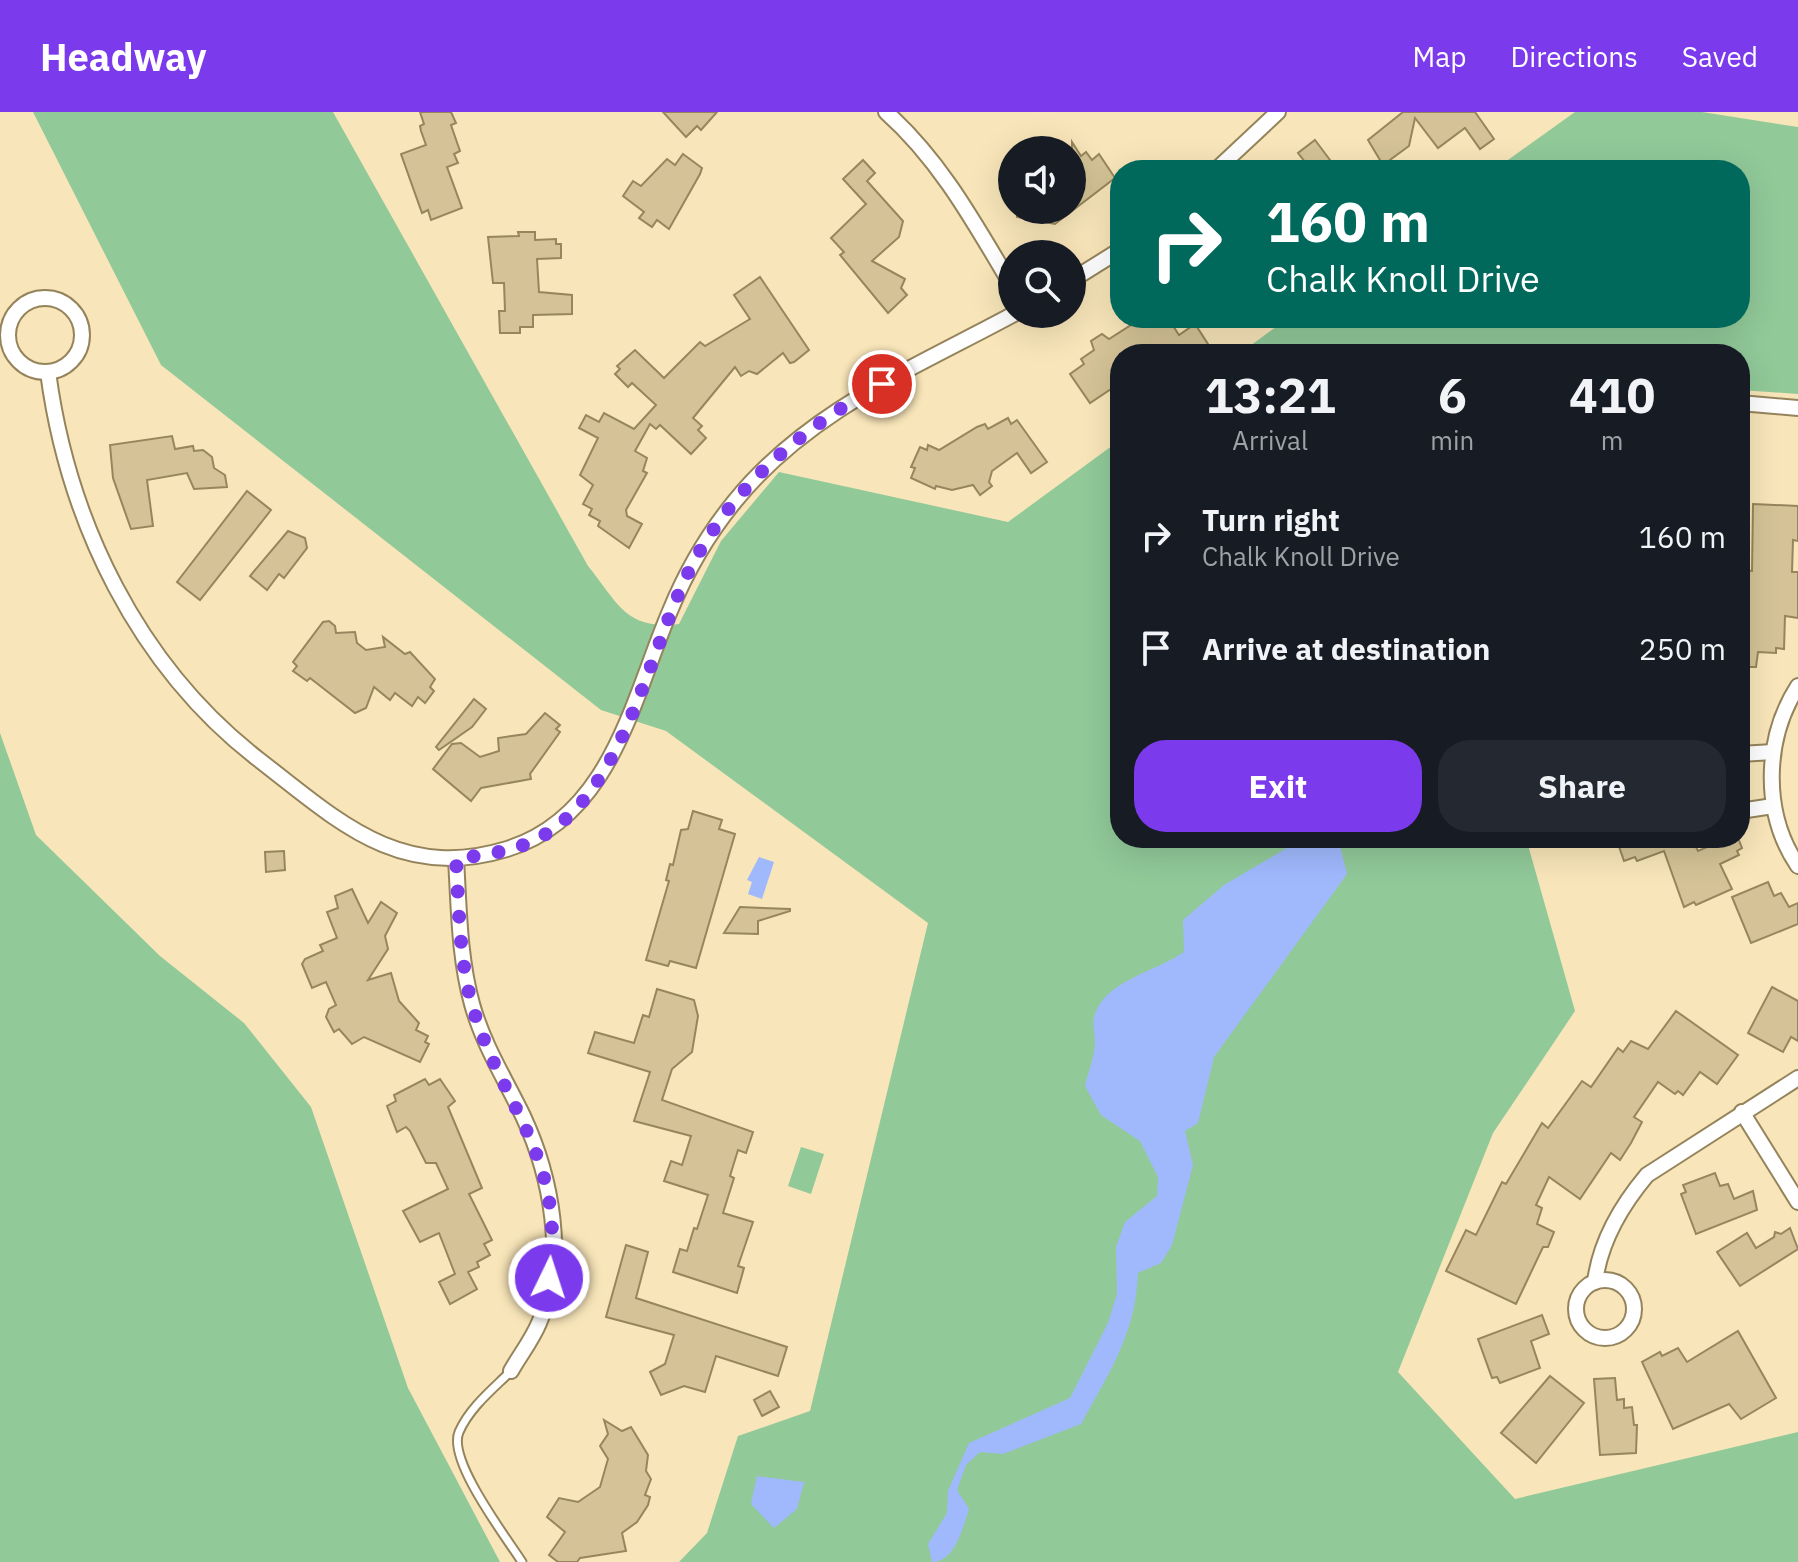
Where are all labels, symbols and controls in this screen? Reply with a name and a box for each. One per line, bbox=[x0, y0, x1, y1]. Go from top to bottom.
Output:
text: Headway bbox=[40, 32, 207, 81]
text: Map bbox=[1412, 38, 1466, 75]
text: Directions bbox=[1510, 38, 1638, 75]
text: Saved bbox=[1682, 38, 1758, 75]
map controls bbox=[998, 136, 1086, 328]
button: sound bbox=[998, 136, 1086, 224]
text: 160 m bbox=[1266, 185, 1430, 257]
icon: right bbox=[1134, 192, 1238, 296]
button: search bbox=[998, 240, 1086, 328]
text: Chalk Knoll Drive bbox=[1266, 255, 1540, 302]
pin bbox=[848, 350, 916, 418]
icon: arrive bbox=[860, 362, 904, 406]
text: 13:21 bbox=[1205, 364, 1336, 426]
text: 6 bbox=[1438, 364, 1467, 426]
text: 410 bbox=[1569, 364, 1655, 426]
text: Arrival bbox=[1232, 423, 1308, 457]
text: min bbox=[1430, 423, 1474, 457]
text: m bbox=[1601, 423, 1623, 457]
text: Turn right bbox=[1202, 500, 1340, 539]
icon: right bbox=[1134, 514, 1178, 558]
text: 160 m bbox=[1639, 517, 1726, 556]
text: Chalk Knoll Drive bbox=[1202, 539, 1400, 573]
icon: arrive bbox=[1134, 626, 1178, 670]
text: Arrive at destination bbox=[1202, 629, 1490, 668]
text: 250 m bbox=[1639, 629, 1726, 668]
button: Exit bbox=[1134, 740, 1422, 832]
button: Share bbox=[1438, 740, 1726, 832]
position arrow bbox=[507, 1236, 591, 1320]

